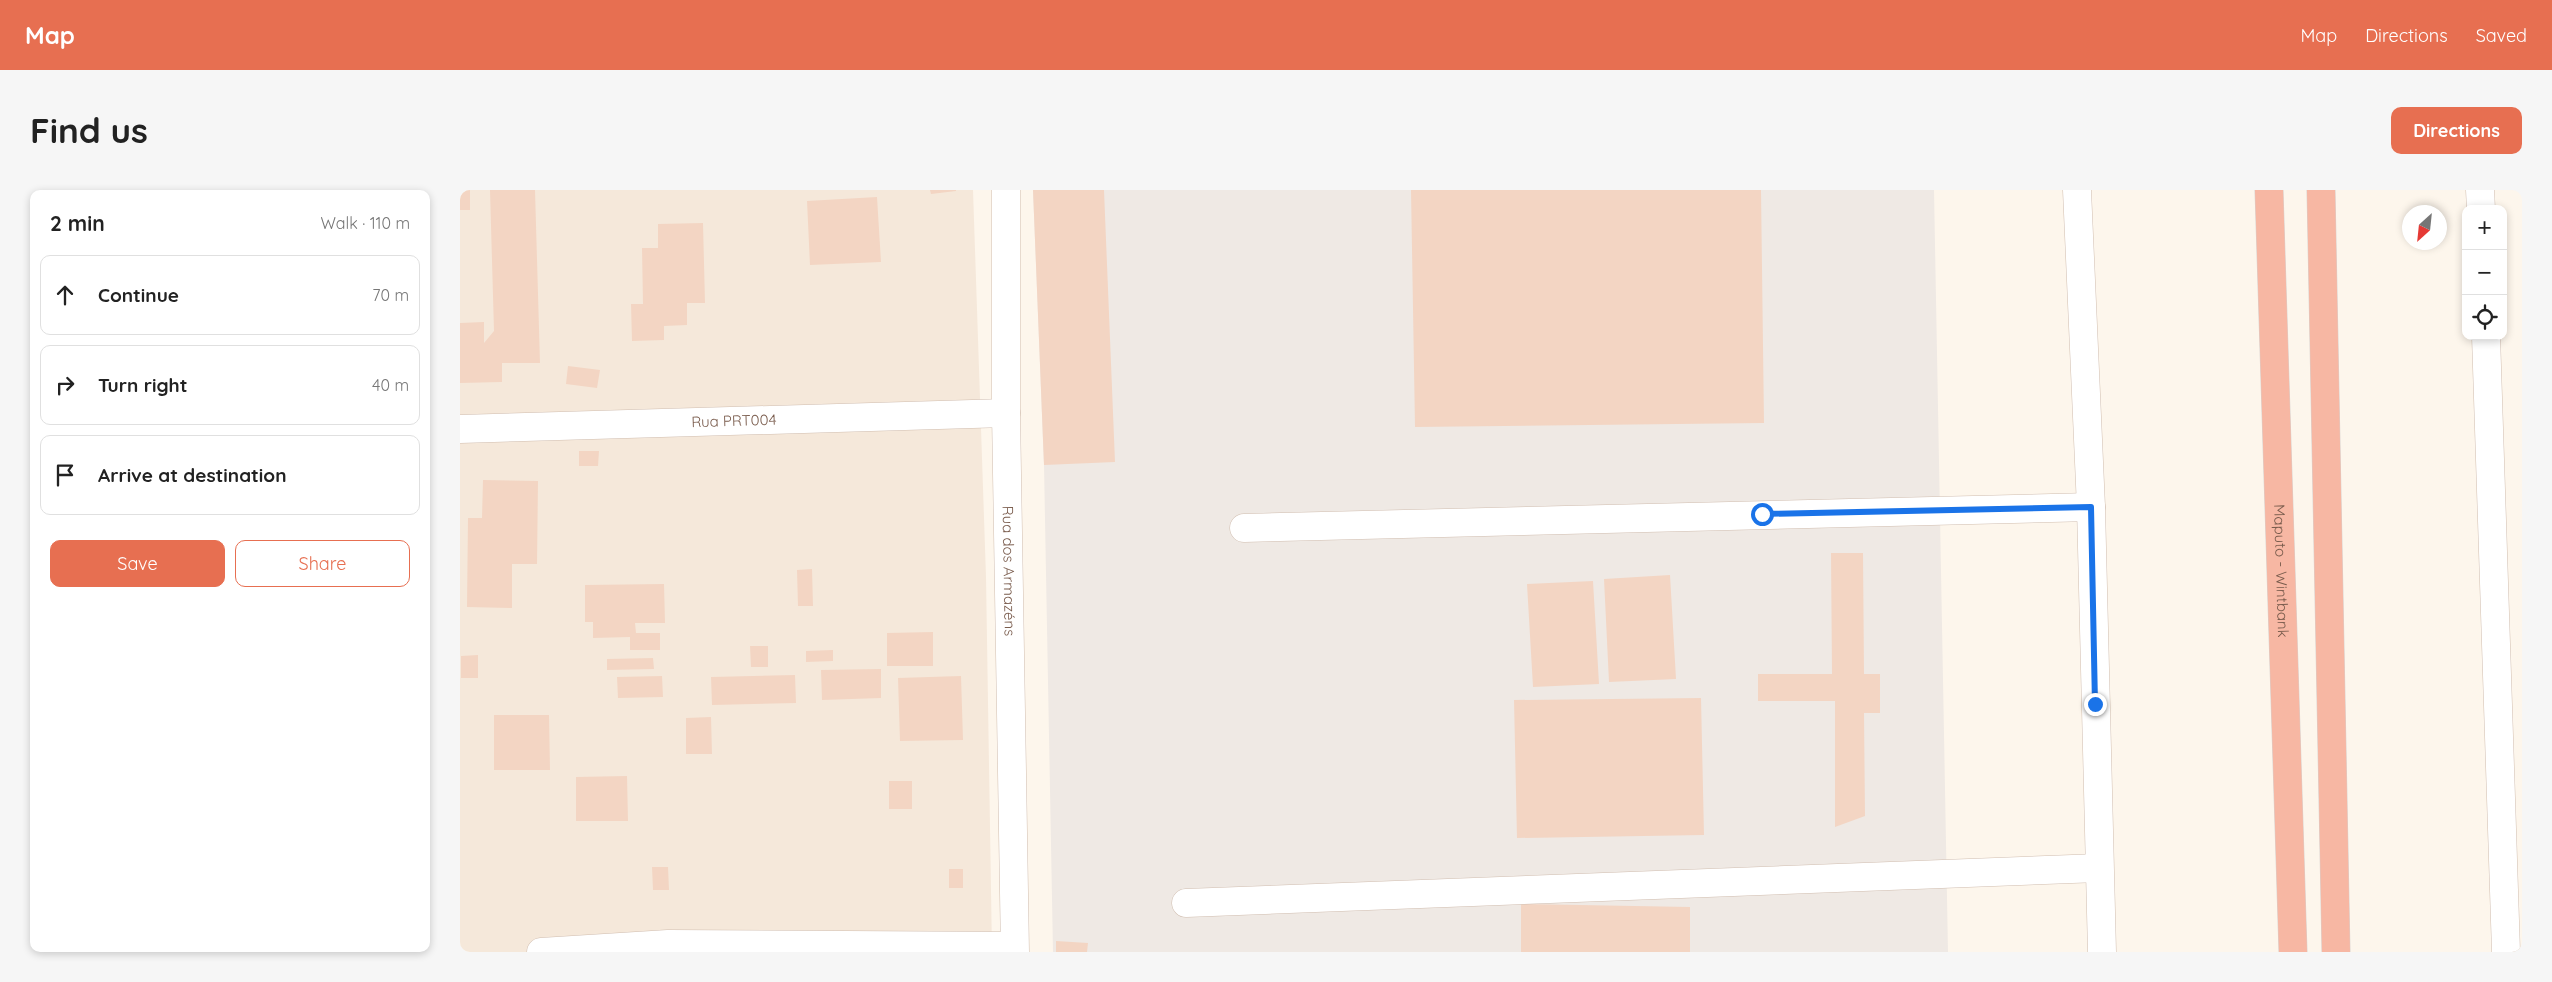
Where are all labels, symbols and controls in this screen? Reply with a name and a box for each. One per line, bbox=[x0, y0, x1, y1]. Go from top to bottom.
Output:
text: Map bbox=[25, 20, 75, 50]
text: Map bbox=[2300, 24, 2337, 47]
text: Directions bbox=[2365, 24, 2448, 47]
text: Saved bbox=[2476, 24, 2527, 47]
button: Directions bbox=[2391, 107, 2522, 154]
text: Find us bbox=[30, 108, 148, 152]
north arrow bbox=[2402, 205, 2447, 250]
map controls bbox=[2462, 205, 2507, 340]
button: + bbox=[2462, 205, 2507, 250]
text: 2 min bbox=[50, 210, 105, 236]
text: Walk · 110 m bbox=[321, 213, 410, 233]
button: − bbox=[2462, 250, 2507, 295]
icon: ahead bbox=[51, 281, 79, 309]
text: Continue bbox=[98, 283, 179, 307]
text: 70 m bbox=[372, 285, 409, 305]
button: locate bbox=[2462, 295, 2507, 340]
icon: right bbox=[51, 371, 79, 399]
text: Turn right bbox=[98, 373, 187, 397]
text: 40 m bbox=[372, 375, 409, 395]
street label: Rua PRT004 bbox=[691, 410, 777, 431]
icon: arrive bbox=[51, 461, 79, 489]
text: Arrive at destination bbox=[98, 463, 287, 487]
route start bbox=[1751, 503, 1774, 526]
street label: Maputo - Wintbank bbox=[2270, 504, 2293, 638]
street label: Rua dos Armazéns bbox=[999, 506, 1020, 636]
button: Save bbox=[50, 540, 225, 587]
button: Share bbox=[235, 540, 410, 587]
route end bbox=[2084, 693, 2107, 716]

